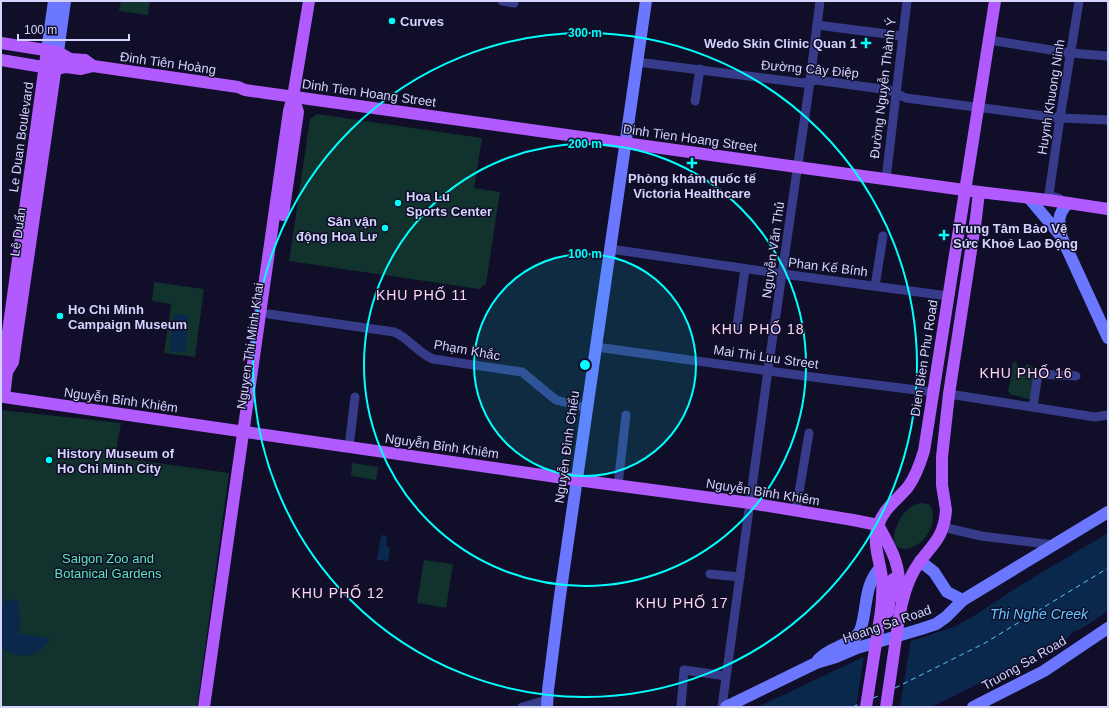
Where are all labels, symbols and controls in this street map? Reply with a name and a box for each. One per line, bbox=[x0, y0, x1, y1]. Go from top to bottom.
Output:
place label: Curves bbox=[400, 14, 444, 29]
scale bar bbox=[18, 16, 129, 42]
marker: Curves bbox=[387, 16, 397, 26]
street label: Đường Nguyễn Thành Ý bbox=[867, 16, 899, 159]
text: 100 m bbox=[24, 23, 57, 37]
text: 300 m bbox=[568, 26, 602, 40]
place label: Wedo Skin Clinic Quan 1 bbox=[704, 36, 857, 51]
marker: Wedo Skin Clinic Quan 1 bbox=[860, 37, 872, 49]
street label: Huynh Khuong Ninh bbox=[1034, 38, 1068, 156]
street label: Đinh Tiên Hoàng bbox=[119, 49, 217, 77]
street label: Đường Cây Điệp bbox=[760, 57, 860, 81]
street label: Dinh Tien Hoang Street bbox=[301, 76, 437, 110]
street label: Le Duan Boulevard bbox=[6, 81, 36, 193]
street label: Dinh Tien Hoang Street bbox=[622, 121, 758, 155]
text: 200 m bbox=[568, 137, 602, 151]
marker: Phòng khám quốc tế Victoria Healthcare bbox=[686, 157, 698, 169]
place label: Phòng khám quốc tế Victoria Healthcare bbox=[628, 171, 757, 201]
place label: Hoa Lu Sports Center bbox=[406, 189, 492, 219]
marker: Hoa Lu Sports Center bbox=[393, 198, 403, 208]
street label: Nguyễn Văn Thủ bbox=[759, 201, 787, 299]
street label: Lê Duẩn bbox=[7, 207, 29, 257]
place label: Sân vận động Hoa Lư bbox=[296, 214, 378, 244]
place label: Trung Tâm Bảo Vệ Sức Khoẻ Lao Động bbox=[953, 221, 1078, 251]
marker: Sân vận động Hoa Lư bbox=[380, 223, 390, 233]
marker: Trung Tâm Bảo Vệ Sức Khoẻ Lao Động bbox=[938, 229, 950, 241]
text: 100 m bbox=[568, 247, 602, 261]
street label: Phan Kế Bính bbox=[787, 255, 869, 279]
street label: Nguyen Thi Minh Khai bbox=[234, 282, 266, 410]
district label: KHU PHỐ 11 bbox=[376, 286, 468, 303]
street label: Dien Bien Phu Road bbox=[907, 299, 941, 417]
place label: Ho Chi Minh Campaign Museum bbox=[68, 302, 187, 332]
marker: Ho Chi Minh Campaign Museum bbox=[55, 311, 65, 321]
district label: KHU PHỐ 18 bbox=[711, 320, 805, 337]
street label: Phạm Khắc bbox=[433, 337, 502, 363]
street label: Mai Thi Luu Street bbox=[712, 342, 820, 372]
centre of rings bbox=[578, 358, 592, 372]
district label: KHU PHỐ 16 bbox=[979, 364, 1073, 381]
street label: Nguyễn Bỉnh Khiêm bbox=[63, 385, 179, 415]
street label: Nguyễn Đình Chiểu bbox=[552, 390, 582, 504]
street label: Nguyễn Bỉnh Khiêm bbox=[384, 431, 500, 461]
place label: History Museum of Ho Chi Minh City bbox=[57, 446, 175, 476]
marker: History Museum of Ho Chi Minh City bbox=[44, 455, 54, 465]
street label: Nguyễn Bỉnh Khiêm bbox=[705, 476, 821, 508]
park label: Saigon Zoo and Botanical Gardens bbox=[55, 551, 162, 581]
district label: KHU PHỐ 12 bbox=[291, 584, 385, 601]
district label: KHU PHỐ 17 bbox=[635, 594, 729, 611]
street label: Hoang Sa Road bbox=[841, 602, 933, 646]
water label: Thi Nghe Creek bbox=[990, 606, 1089, 622]
street label: Truong Sa Road bbox=[979, 633, 1069, 693]

